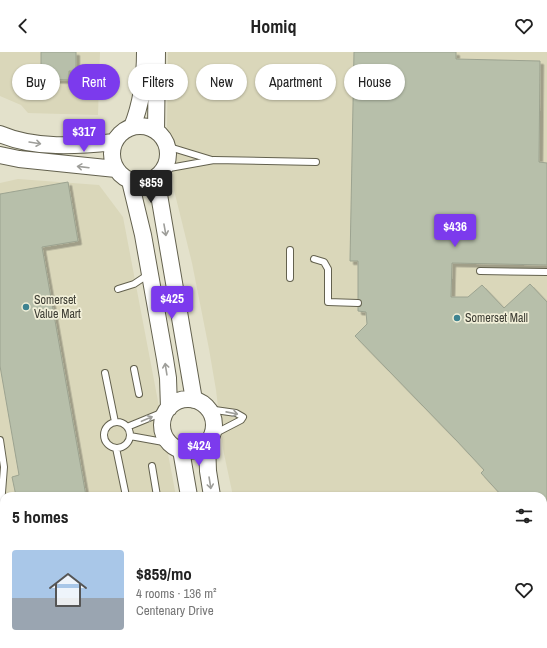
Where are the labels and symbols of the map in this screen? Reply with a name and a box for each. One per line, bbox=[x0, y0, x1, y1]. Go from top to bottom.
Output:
pin: $317 bbox=[60, 119, 108, 153]
one-way arrow bbox=[29, 139, 42, 147]
one-way arrow bbox=[77, 163, 90, 170]
pin: $859 bbox=[127, 170, 175, 204]
pin: $436 bbox=[431, 214, 479, 248]
one-way arrow bbox=[161, 223, 169, 236]
pin: $425 bbox=[148, 286, 196, 320]
place label: Somerset Value Mart bbox=[34, 292, 81, 322]
marker: Somerset Value Mart bbox=[21, 302, 31, 312]
place label: Somerset Mall bbox=[465, 310, 528, 326]
marker: Somerset Mall bbox=[452, 313, 462, 323]
one-way arrow bbox=[162, 363, 170, 376]
one-way arrow bbox=[225, 409, 238, 417]
one-way arrow bbox=[140, 415, 152, 423]
pin: $424 bbox=[175, 433, 223, 467]
one-way arrow bbox=[206, 476, 214, 489]

